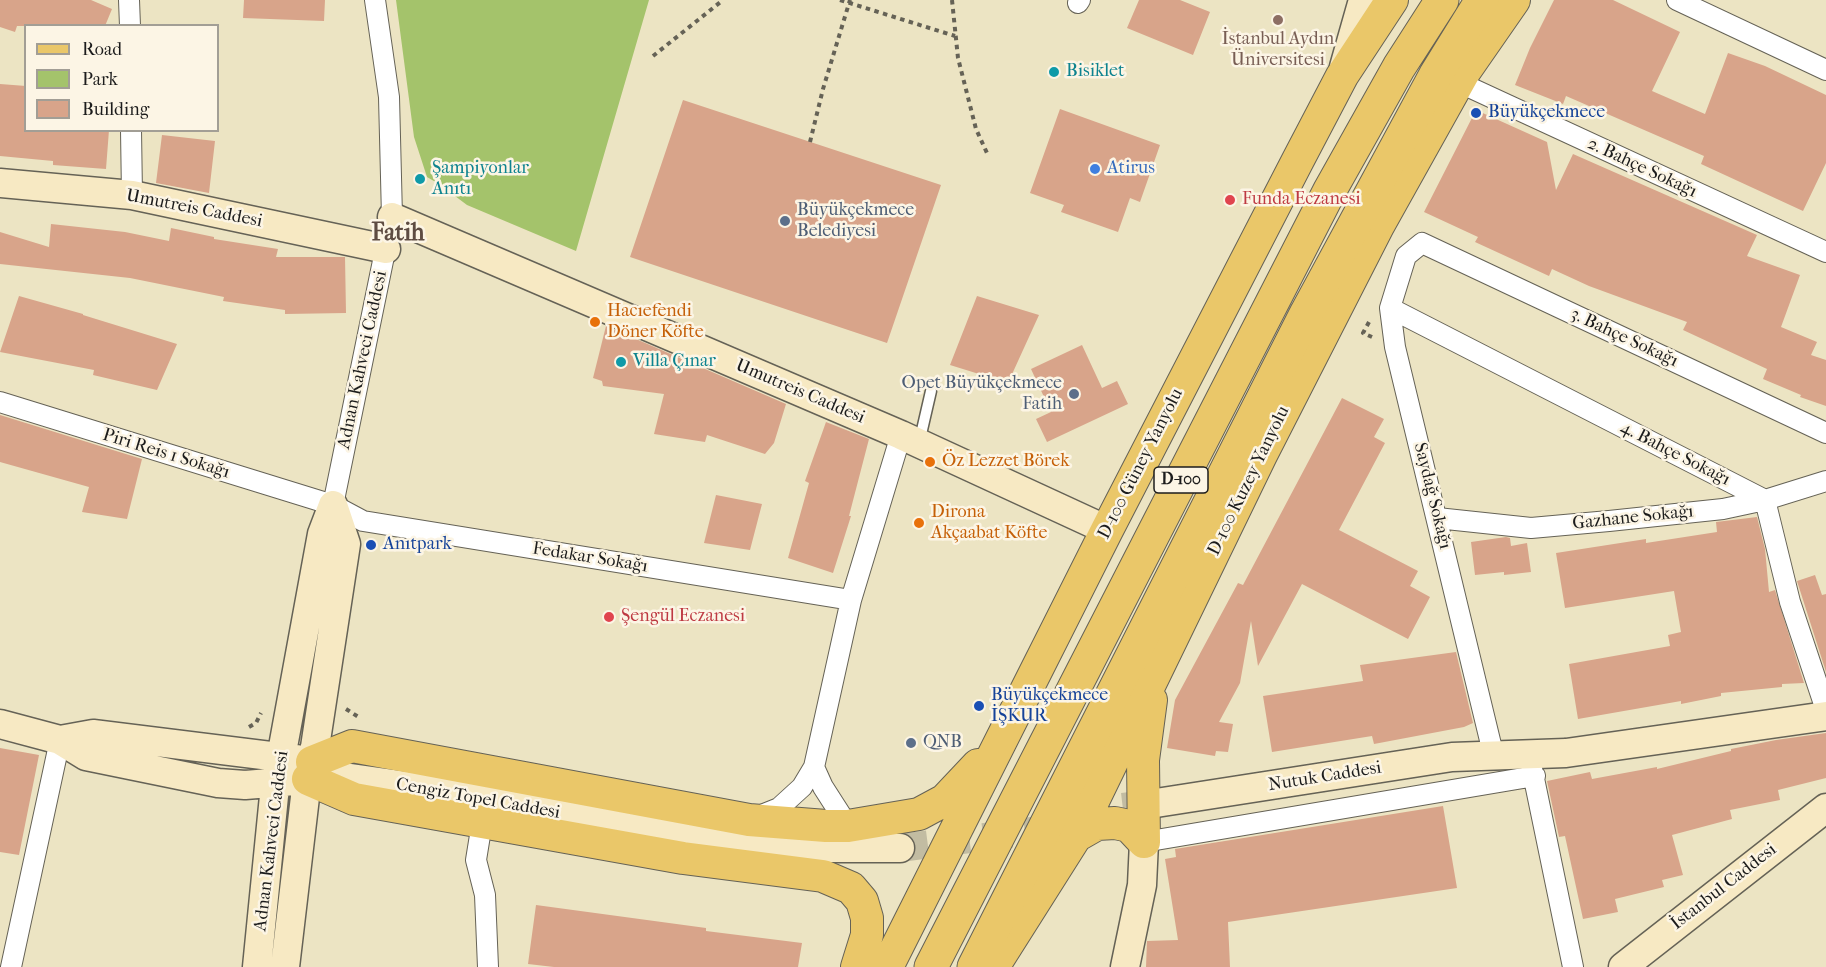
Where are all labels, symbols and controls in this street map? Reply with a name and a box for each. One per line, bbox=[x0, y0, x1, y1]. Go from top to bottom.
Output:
marker: İstanbul Aydın Üniversitesi bbox=[1271, 13, 1285, 27]
legend bbox=[24, 24, 219, 132]
place label: İstanbul Aydın Üniversitesi bbox=[1222, 29, 1334, 72]
text: Road bbox=[82, 39, 122, 60]
place label: Bisiklet bbox=[1066, 61, 1124, 83]
marker: Bisiklet bbox=[1047, 65, 1061, 79]
text: Park bbox=[82, 69, 118, 90]
text: Building bbox=[82, 99, 149, 120]
place label: Büyükçekmece bbox=[1488, 102, 1605, 124]
marker: Büyükçekmece bbox=[1469, 106, 1483, 120]
street label: 2. Bahçe Sokağı bbox=[1584, 133, 1700, 203]
place label: Şampiyonlar Anıtı bbox=[432, 158, 529, 201]
place label: Atirus bbox=[1107, 158, 1155, 180]
marker: Atirus bbox=[1088, 162, 1102, 176]
marker: Şampiyonlar Anıtı bbox=[413, 172, 427, 186]
street label: Umutreis Caddesi bbox=[124, 185, 264, 233]
place label: Funda Eczanesi bbox=[1242, 189, 1361, 211]
marker: Funda Eczanesi bbox=[1223, 193, 1237, 207]
place label: Büyükçekmece Belediyesi bbox=[797, 200, 914, 242]
marker: Büyükçekmece Belediyesi bbox=[778, 214, 792, 228]
district label: Fatih bbox=[372, 220, 424, 248]
street label: Adnan Kahveci Caddesi bbox=[334, 269, 392, 451]
place label: Hacıefendi Döner Köfte bbox=[607, 301, 704, 344]
street label: 3. Bahçe Sokağı bbox=[1567, 304, 1681, 372]
marker: Hacıefendi Döner Köfte bbox=[588, 315, 602, 329]
place label: Villa Çınar bbox=[633, 351, 716, 373]
marker: Villa Çınar bbox=[614, 355, 628, 369]
street label: Umutreis Caddesi bbox=[732, 355, 868, 429]
place label: Opet Büyükçekmece Fatih bbox=[901, 373, 1062, 416]
street label: D-100 Güney Yanyolu bbox=[1094, 385, 1188, 543]
marker: Opet Büyükçekmece Fatih bbox=[1067, 387, 1081, 401]
street label: D-100 Kuzey Yanyolu bbox=[1203, 403, 1295, 559]
street label: 4. Bahçe Sokağı bbox=[1617, 417, 1733, 491]
street label: Piri Reis 1 Sokağı bbox=[100, 424, 232, 484]
street label: Saydağ Sokağı bbox=[1408, 441, 1456, 551]
place label: Öz Lezzet Börek bbox=[942, 451, 1069, 473]
marker: Öz Lezzet Börek bbox=[923, 455, 937, 469]
road number: D-100 bbox=[1154, 467, 1208, 493]
street label: Gazhane Sokağı bbox=[1572, 501, 1694, 535]
place label: Dirona Akçaabat Köfte bbox=[931, 502, 1047, 544]
marker: Dirona Akçaabat Köfte bbox=[912, 516, 926, 530]
place label: Anıtpark bbox=[383, 534, 452, 556]
marker: Anıtpark bbox=[364, 538, 378, 552]
street label: Fedakar Sokağı bbox=[531, 538, 649, 578]
place label: Şengül Eczanesi bbox=[621, 606, 745, 628]
marker: Şengül Eczanesi bbox=[602, 610, 616, 624]
place label: Büyükçekmece İŞKUR bbox=[991, 685, 1108, 728]
marker: Büyükçekmece İŞKUR bbox=[972, 699, 986, 713]
place label: QNB bbox=[923, 732, 962, 754]
marker: QNB bbox=[904, 736, 918, 750]
street label: Adnan Kahveci Caddesi bbox=[250, 750, 294, 932]
street label: Nutuk Caddesi bbox=[1267, 757, 1383, 797]
street label: Cengiz Topel Caddesi bbox=[394, 774, 562, 824]
street label: İstanbul Caddesi bbox=[1667, 839, 1781, 935]

